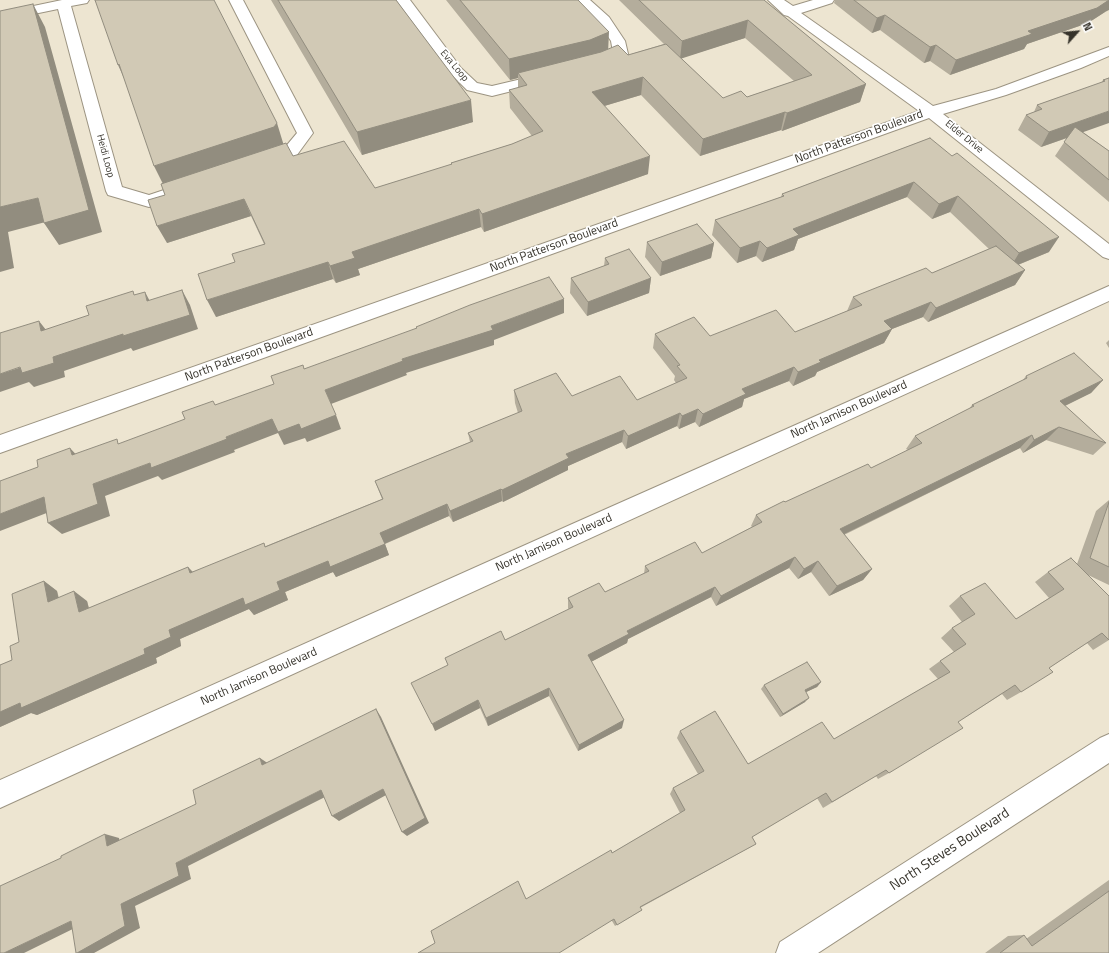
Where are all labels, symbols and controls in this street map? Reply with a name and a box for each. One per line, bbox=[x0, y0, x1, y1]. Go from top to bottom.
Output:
north arrow bbox=[1057, 12, 1097, 52]
text: N bbox=[1079, 20, 1097, 34]
street label: Eva Loop bbox=[437, 48, 471, 84]
street label: North Patterson Boulevard bbox=[793, 107, 925, 167]
street label: Elder Drive bbox=[942, 118, 986, 156]
street label: Heidi Loop bbox=[93, 133, 117, 179]
street label: North Patterson Boulevard bbox=[488, 216, 620, 276]
street label: North Patterson Boulevard bbox=[183, 325, 315, 385]
street label: North Jamison Boulevard bbox=[789, 378, 909, 442]
street label: North Jamison Boulevard bbox=[494, 511, 614, 575]
street label: North Jamison Boulevard bbox=[199, 645, 319, 709]
street label: North Steves Boulevard bbox=[887, 805, 1013, 895]

